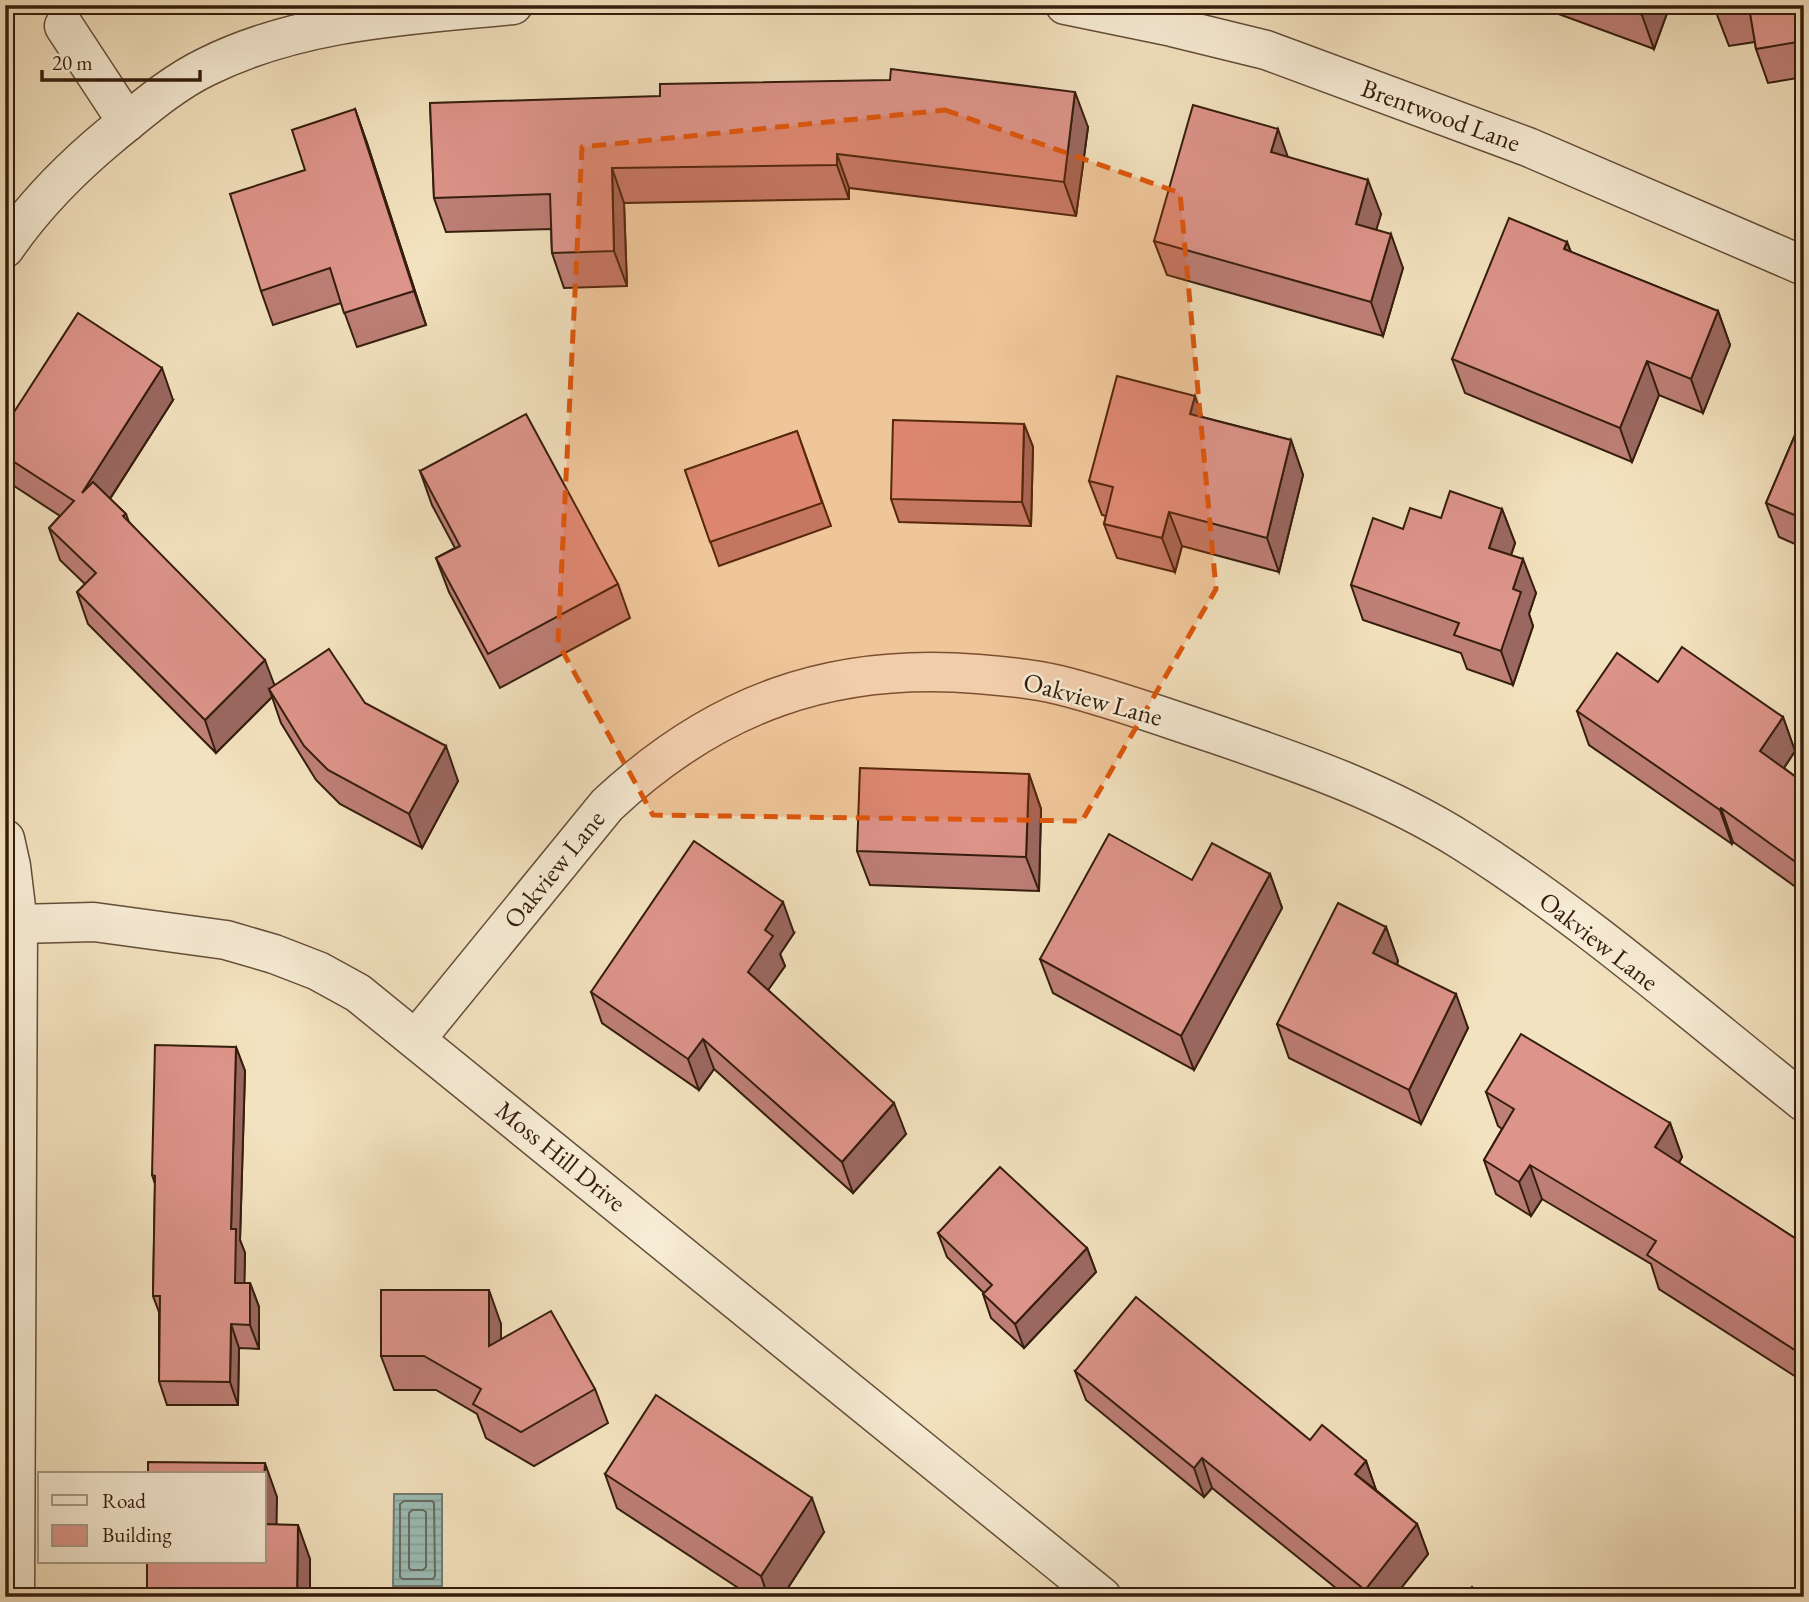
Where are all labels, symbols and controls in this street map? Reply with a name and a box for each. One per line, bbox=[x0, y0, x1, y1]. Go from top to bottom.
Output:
scale bar bbox=[42, 38, 200, 82]
text: 20 m bbox=[52, 49, 93, 76]
street label: Brentwood Lane bbox=[1357, 71, 1525, 159]
street label: Oakview Lane bbox=[1020, 664, 1166, 734]
street label: Oakview Lane bbox=[496, 803, 612, 935]
street label: Oakview Lane bbox=[1532, 884, 1666, 998]
street label: Moss Hill Drive bbox=[489, 1093, 633, 1219]
legend bbox=[38, 1472, 266, 1564]
text: Road bbox=[102, 1487, 146, 1514]
text: Building bbox=[102, 1521, 172, 1548]

